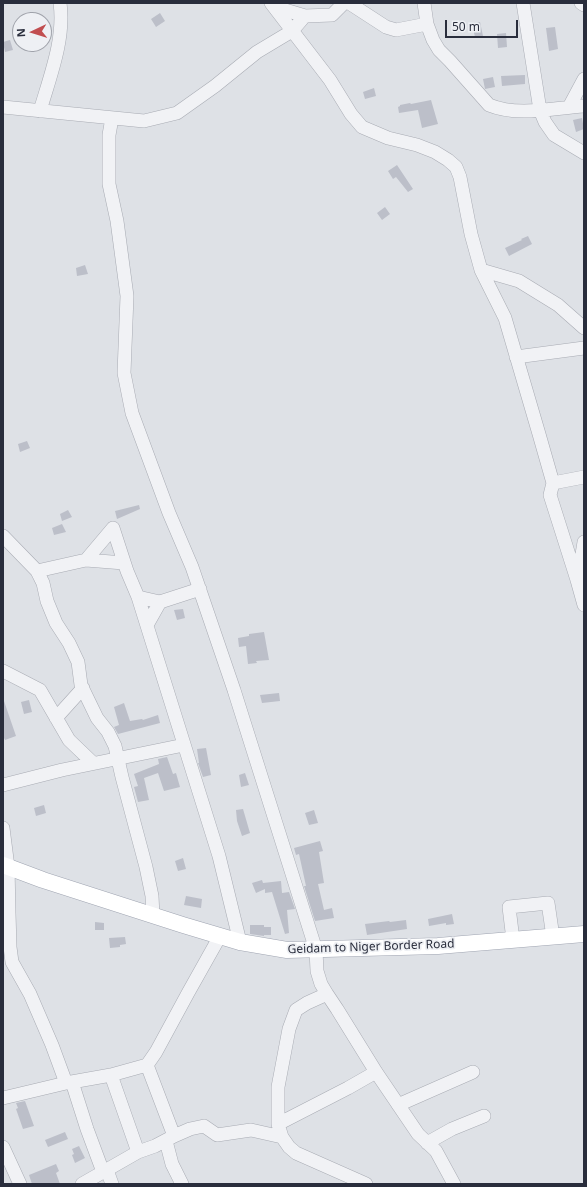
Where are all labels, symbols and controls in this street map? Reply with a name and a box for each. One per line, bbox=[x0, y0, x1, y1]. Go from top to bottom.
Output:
north arrow bbox=[12, 12, 52, 52]
scale bar bbox=[447, 12, 520, 38]
text: 50 m bbox=[452, 18, 480, 35]
text: N bbox=[13, 28, 28, 38]
street label: Geidam to Niger Border Road bbox=[287, 937, 455, 957]

